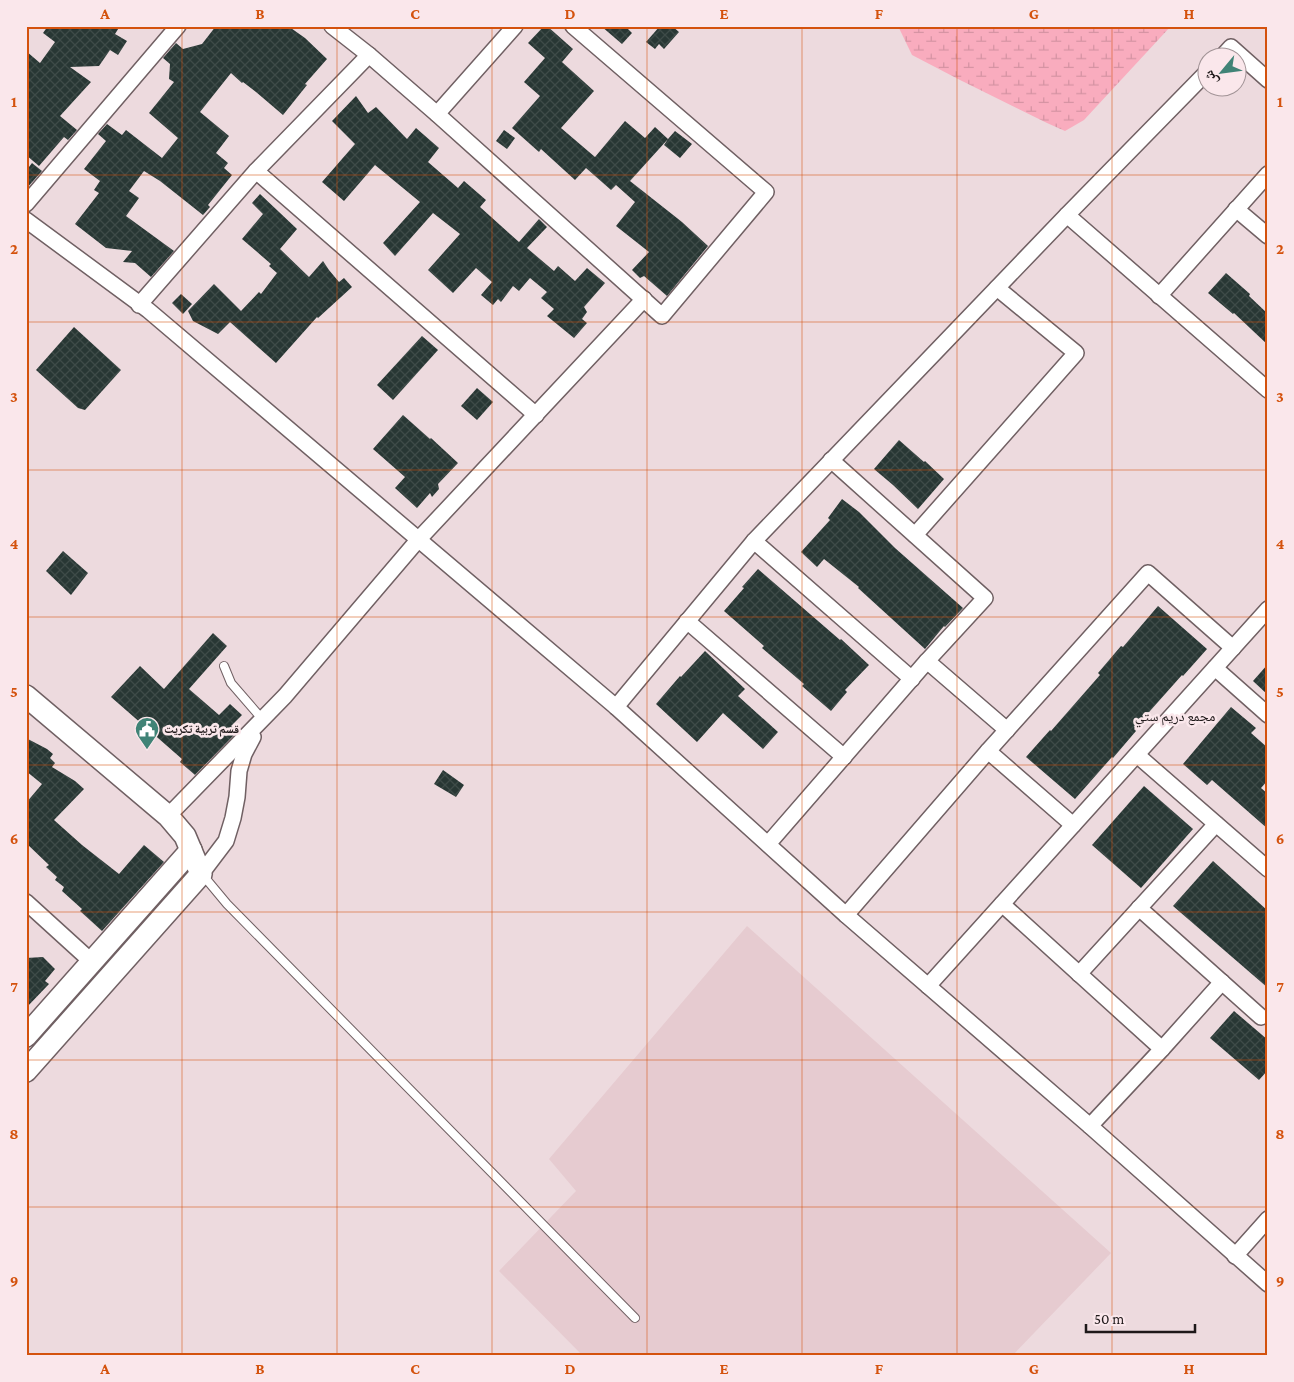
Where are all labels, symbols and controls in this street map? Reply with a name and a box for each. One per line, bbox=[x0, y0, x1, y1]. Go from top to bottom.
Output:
text: A bbox=[99, 5, 110, 22]
text: B bbox=[255, 5, 265, 22]
text: C bbox=[410, 5, 420, 22]
text: D bbox=[564, 5, 576, 22]
text: E bbox=[719, 5, 729, 22]
text: F bbox=[875, 5, 884, 22]
text: G bbox=[1029, 5, 1039, 22]
text: H bbox=[1184, 5, 1195, 22]
north arrow bbox=[1196, 48, 1246, 98]
text: ش bbox=[1200, 67, 1222, 89]
text: 1 bbox=[11, 93, 17, 110]
text: 1 bbox=[1277, 93, 1283, 110]
text: 2 bbox=[10, 240, 18, 257]
text: 2 bbox=[1276, 240, 1284, 257]
text: 3 bbox=[10, 388, 18, 405]
text: 3 bbox=[1276, 388, 1284, 405]
text: 4 bbox=[10, 535, 19, 552]
text: 4 bbox=[1276, 535, 1285, 552]
text: 5 bbox=[10, 683, 18, 700]
text: 5 bbox=[1276, 683, 1284, 700]
district label: مجمع دريم ستي bbox=[1135, 708, 1215, 728]
public building icon: قسم تربية تكريت bbox=[134, 716, 160, 750]
place label: قسم تربية تكريت bbox=[164, 722, 239, 737]
text: 6 bbox=[10, 830, 18, 847]
text: 6 bbox=[1276, 830, 1284, 847]
text: 7 bbox=[10, 978, 18, 995]
text: 7 bbox=[1276, 978, 1284, 995]
text: 8 bbox=[9, 1125, 19, 1142]
text: 8 bbox=[1275, 1125, 1285, 1142]
text: 9 bbox=[10, 1272, 18, 1289]
text: 9 bbox=[1276, 1272, 1284, 1289]
scale bar bbox=[1086, 1302, 1195, 1334]
text: 50 m bbox=[1094, 1311, 1124, 1327]
text: A bbox=[99, 1360, 110, 1377]
text: B bbox=[255, 1360, 265, 1377]
text: C bbox=[410, 1360, 420, 1377]
text: D bbox=[564, 1360, 576, 1377]
text: E bbox=[719, 1360, 729, 1377]
text: F bbox=[875, 1360, 884, 1377]
text: G bbox=[1029, 1360, 1039, 1377]
text: H bbox=[1184, 1360, 1195, 1377]

